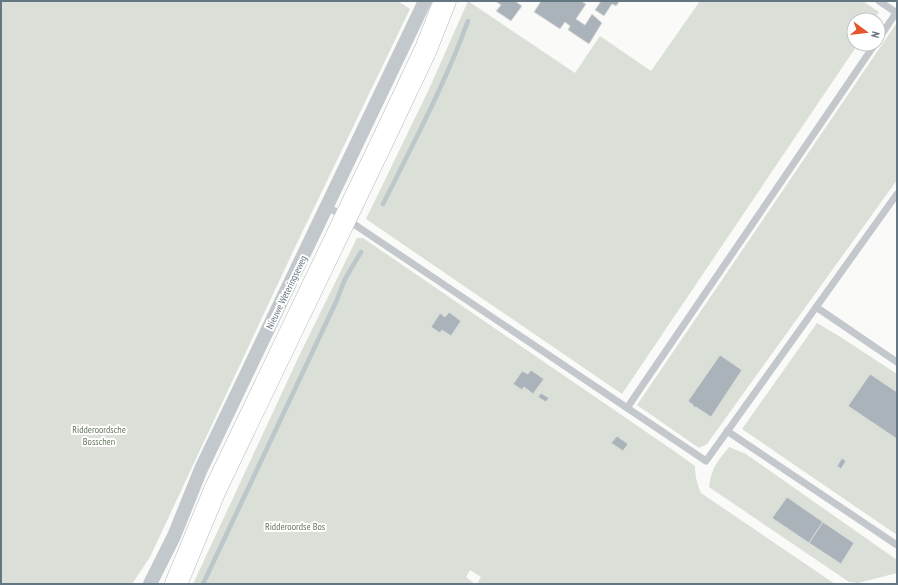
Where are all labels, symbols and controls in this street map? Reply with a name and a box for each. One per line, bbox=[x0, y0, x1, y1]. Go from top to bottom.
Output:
north arrow bbox=[846, 12, 886, 52]
text: N bbox=[868, 30, 883, 39]
street label: Nieuwe Weteringseweg bbox=[263, 253, 310, 331]
park label: Ridderoordsche Bosschen bbox=[72, 423, 126, 448]
park label: Ridderoordse Bos bbox=[265, 520, 326, 533]

